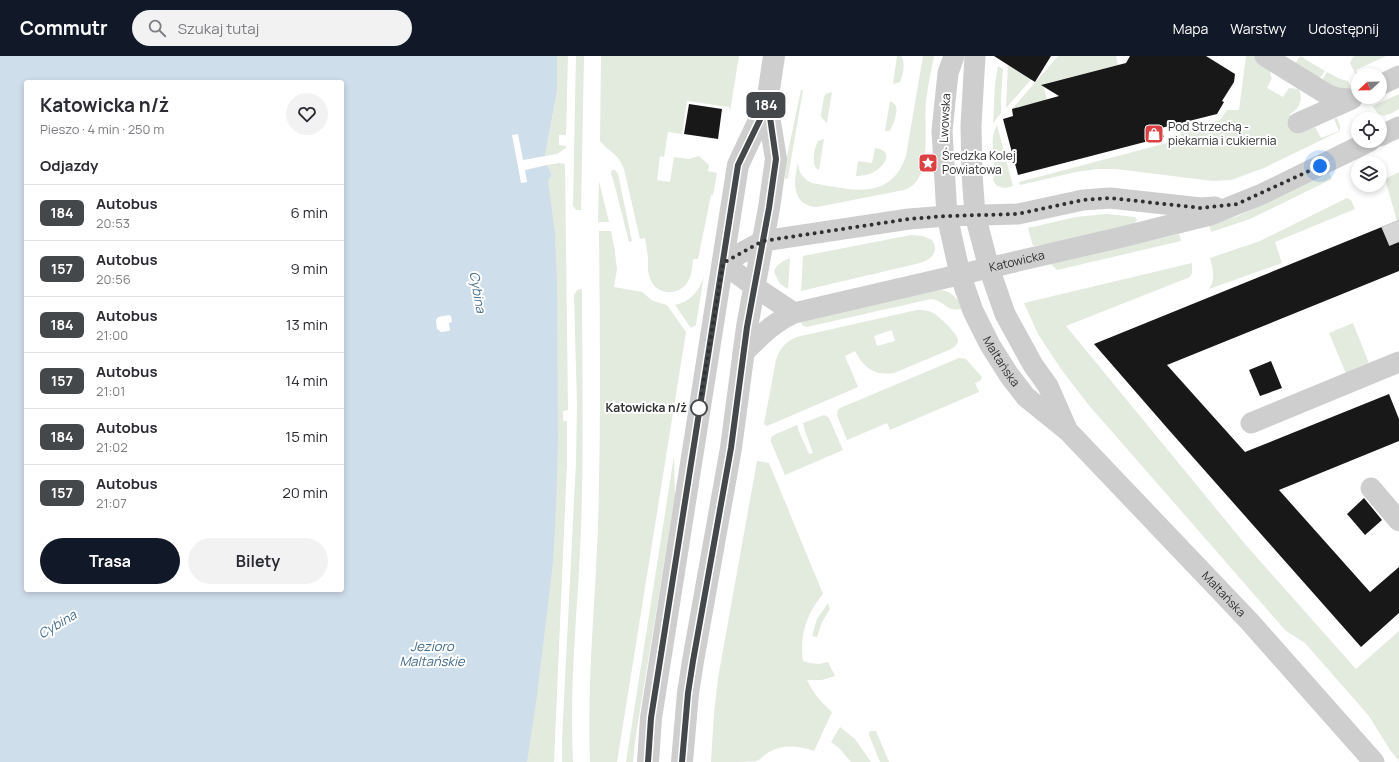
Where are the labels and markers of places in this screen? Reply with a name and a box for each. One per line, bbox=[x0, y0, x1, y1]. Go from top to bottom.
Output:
place label: Pod Strzechą - piekarnia i cukiernia bbox=[1168, 118, 1277, 149]
shop icon: Pod Strzechą - piekarnia i cukiernia bbox=[1143, 123, 1165, 145]
place label: Średzka Kolej Powiatowa bbox=[942, 147, 1016, 178]
place icon: Średzka Kolej Powiatowa bbox=[917, 152, 939, 174]
place label: Katowicka n/ż bbox=[606, 399, 687, 416]
marker: Katowicka n/ż bbox=[690, 399, 708, 417]

